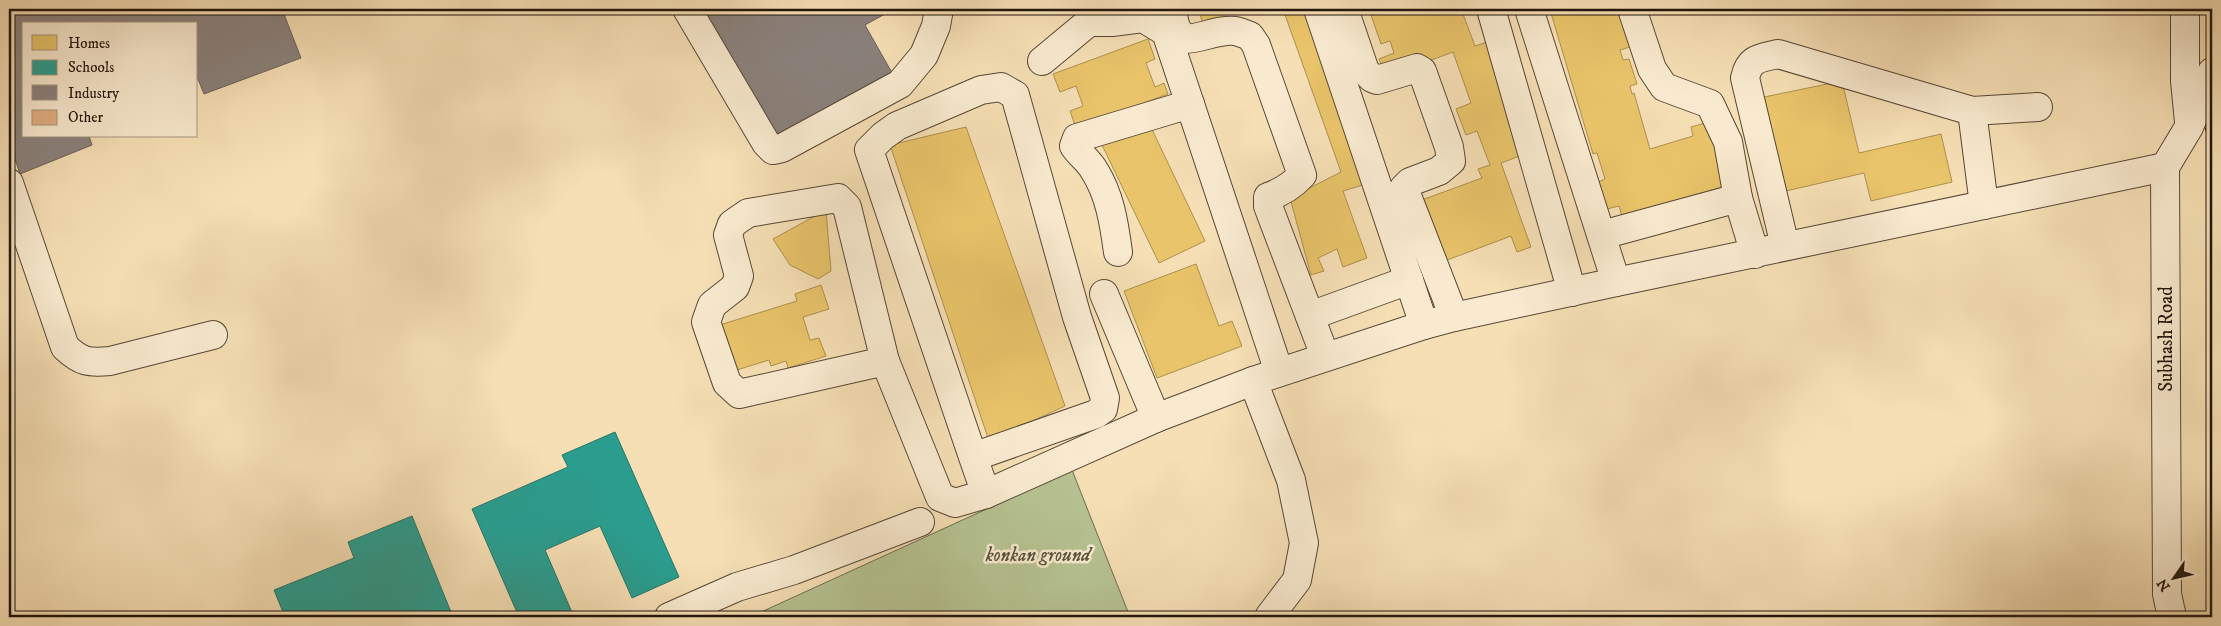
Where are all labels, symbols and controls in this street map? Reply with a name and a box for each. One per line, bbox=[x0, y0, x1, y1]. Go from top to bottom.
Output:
legend bbox=[22, 22, 198, 138]
text: Homes bbox=[68, 34, 110, 53]
text: Schools bbox=[68, 58, 114, 77]
text: Industry bbox=[68, 84, 120, 103]
text: Other bbox=[68, 108, 103, 127]
street label: Subhash Road bbox=[2155, 286, 2178, 392]
park label: konkan ground bbox=[985, 544, 1093, 567]
north arrow bbox=[2148, 554, 2198, 604]
text: N bbox=[2153, 574, 2175, 595]

